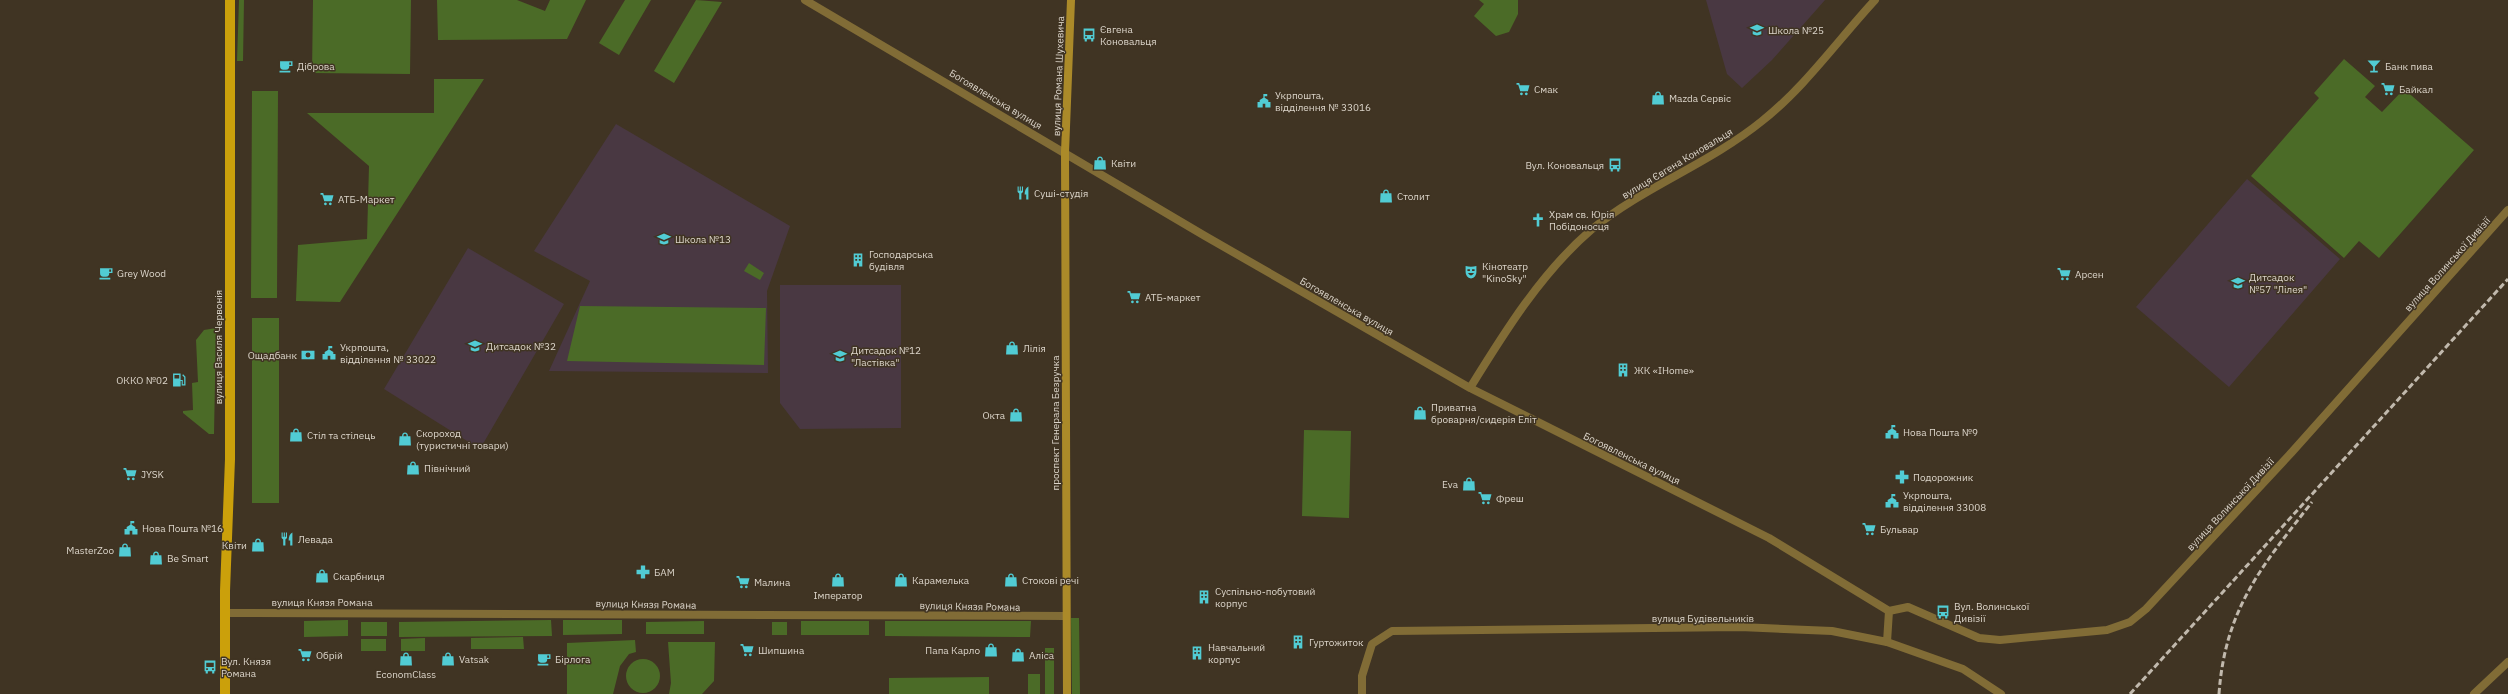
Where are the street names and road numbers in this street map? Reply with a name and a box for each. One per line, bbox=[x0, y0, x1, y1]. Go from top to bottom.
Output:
street label: вулиця Романа Шухевича bbox=[1050, 15, 1067, 136]
street label: Богоявленська вулиця bbox=[947, 67, 1045, 132]
street label: вулиця Євгена Коновальця bbox=[1619, 125, 1735, 202]
street label: вулиця Волинської Дивізії bbox=[2402, 214, 2494, 314]
street label: Богоявленська вулиця bbox=[1298, 274, 1396, 339]
street label: вулиця Василя Червонія bbox=[212, 290, 225, 404]
street label: проспект Генерала Безручка bbox=[1049, 355, 1062, 491]
street label: Богоявленська вулиця bbox=[1581, 429, 1682, 488]
street label: вулиця Волинської Дивізії bbox=[2184, 455, 2277, 554]
street label: вулиця Князя Романа bbox=[272, 596, 373, 609]
street label: вулиця Князя Романа bbox=[595, 597, 697, 612]
street label: вулиця Князя Романа bbox=[919, 599, 1021, 614]
street label: вулиця Будівельників bbox=[1652, 612, 1754, 625]

